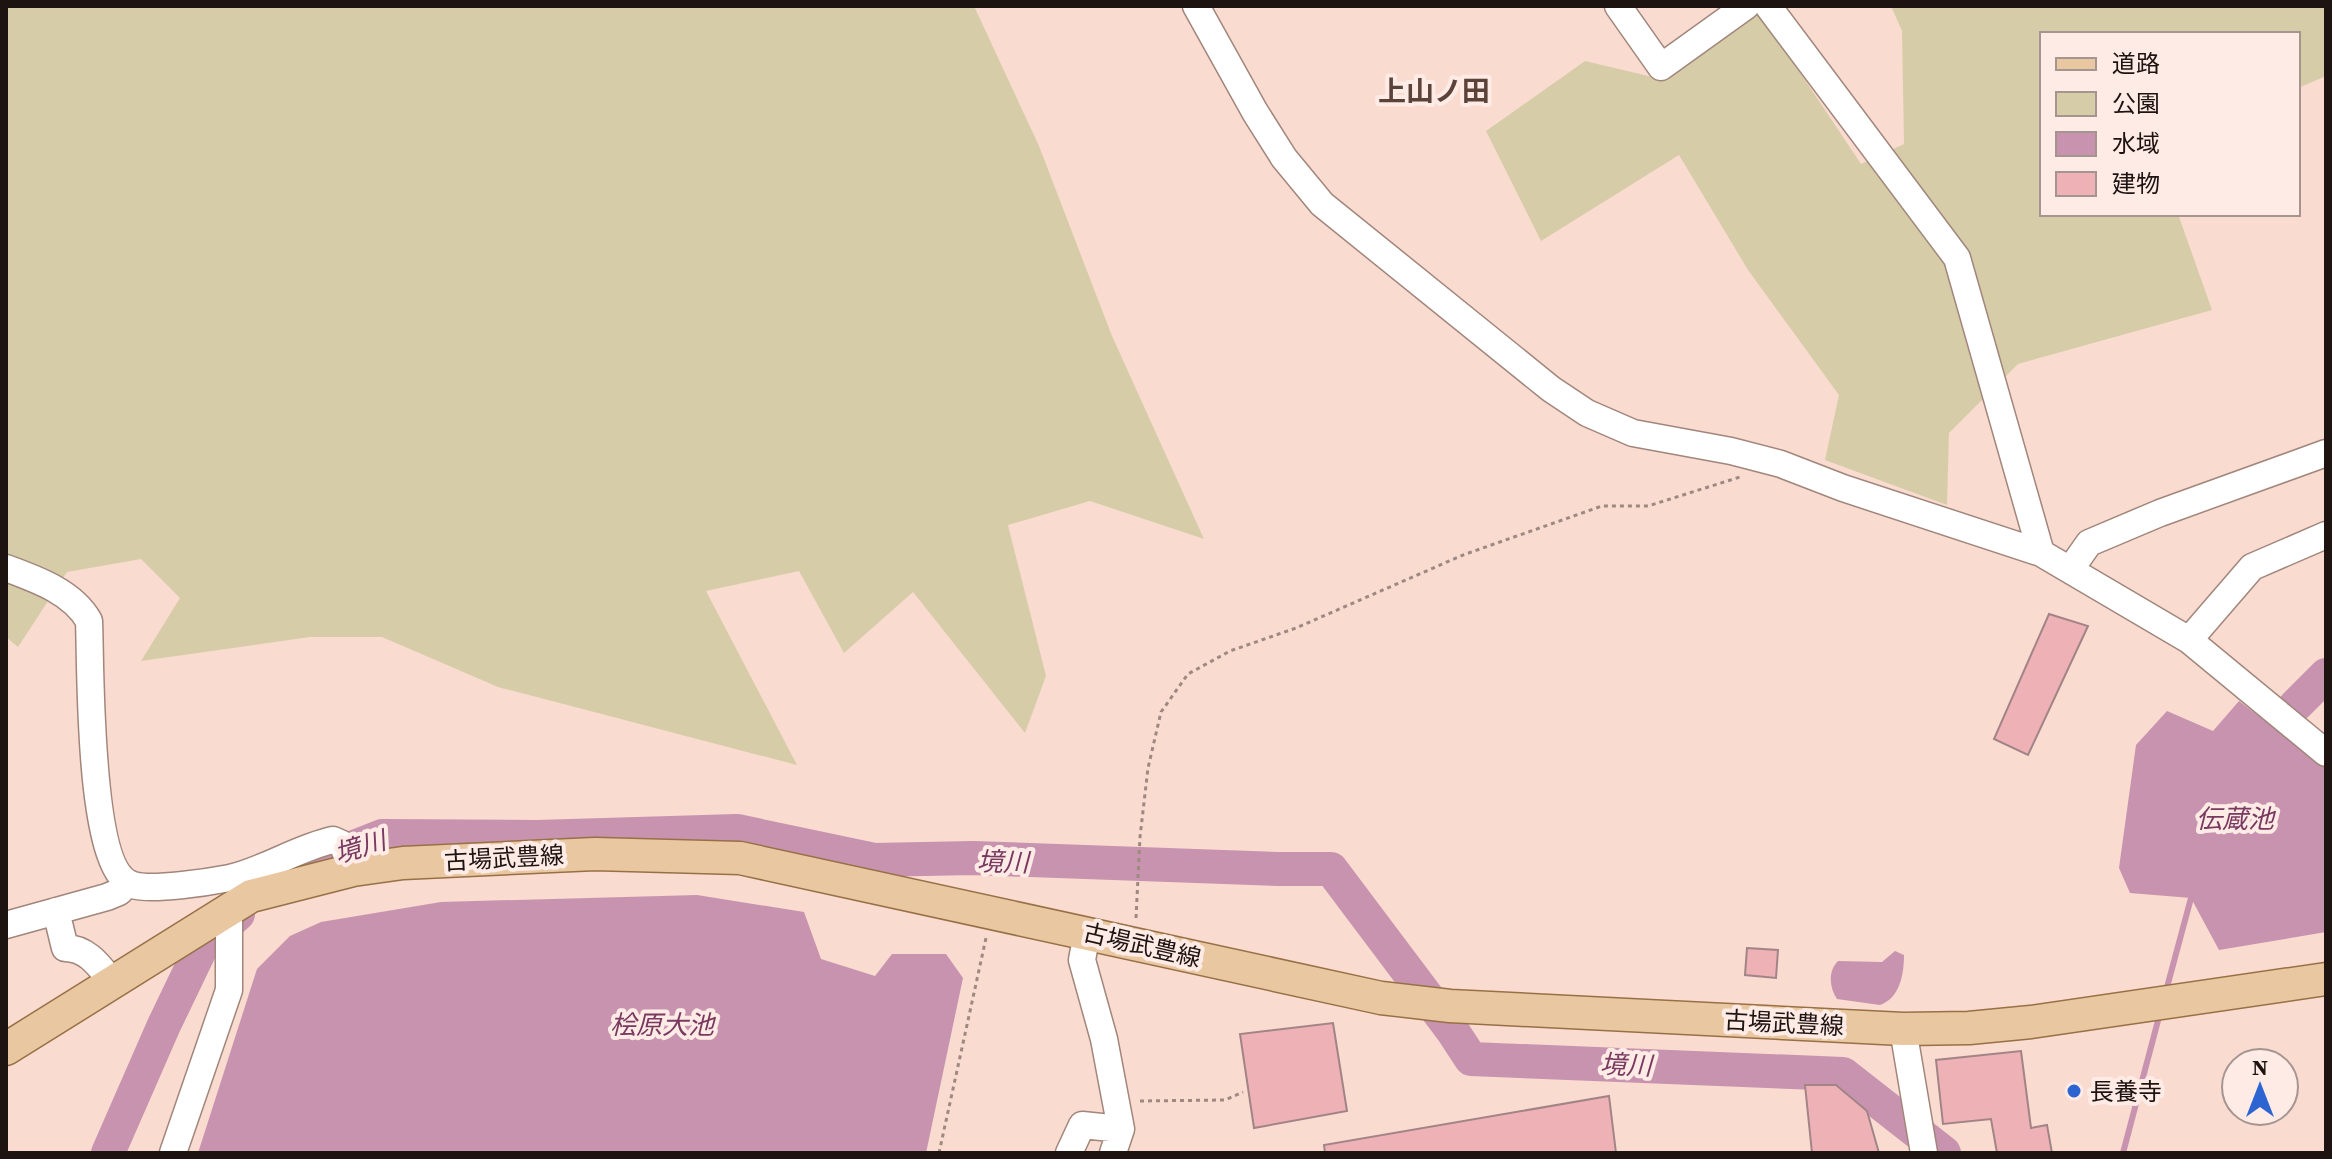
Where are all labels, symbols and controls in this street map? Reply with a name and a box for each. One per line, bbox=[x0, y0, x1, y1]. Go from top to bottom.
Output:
legend bbox=[2040, 32, 2300, 216]
text: 道路 bbox=[2112, 47, 2160, 80]
district label: 上山ノ田 bbox=[1378, 72, 1490, 110]
text: 公園 bbox=[2112, 87, 2160, 120]
text: 水域 bbox=[2112, 127, 2160, 160]
text: 建物 bbox=[2112, 167, 2160, 200]
water label: 伝蔵池 bbox=[2196, 801, 2277, 837]
water label: 境川 bbox=[330, 821, 393, 872]
street label: 古場武豊線 bbox=[443, 838, 565, 878]
water label: 境川 bbox=[977, 844, 1032, 881]
street label: 古場武豊線 bbox=[1080, 915, 1204, 975]
street label: 古場武豊線 bbox=[1723, 1003, 1845, 1043]
water label: 桧原大池 bbox=[610, 1007, 717, 1043]
water label: 境川 bbox=[1599, 1046, 1656, 1084]
north arrow bbox=[2220, 1047, 2300, 1127]
text: N bbox=[2252, 1052, 2268, 1082]
place label: 長養寺 bbox=[2090, 1075, 2162, 1108]
marker: 長養寺 bbox=[2065, 1082, 2083, 1100]

